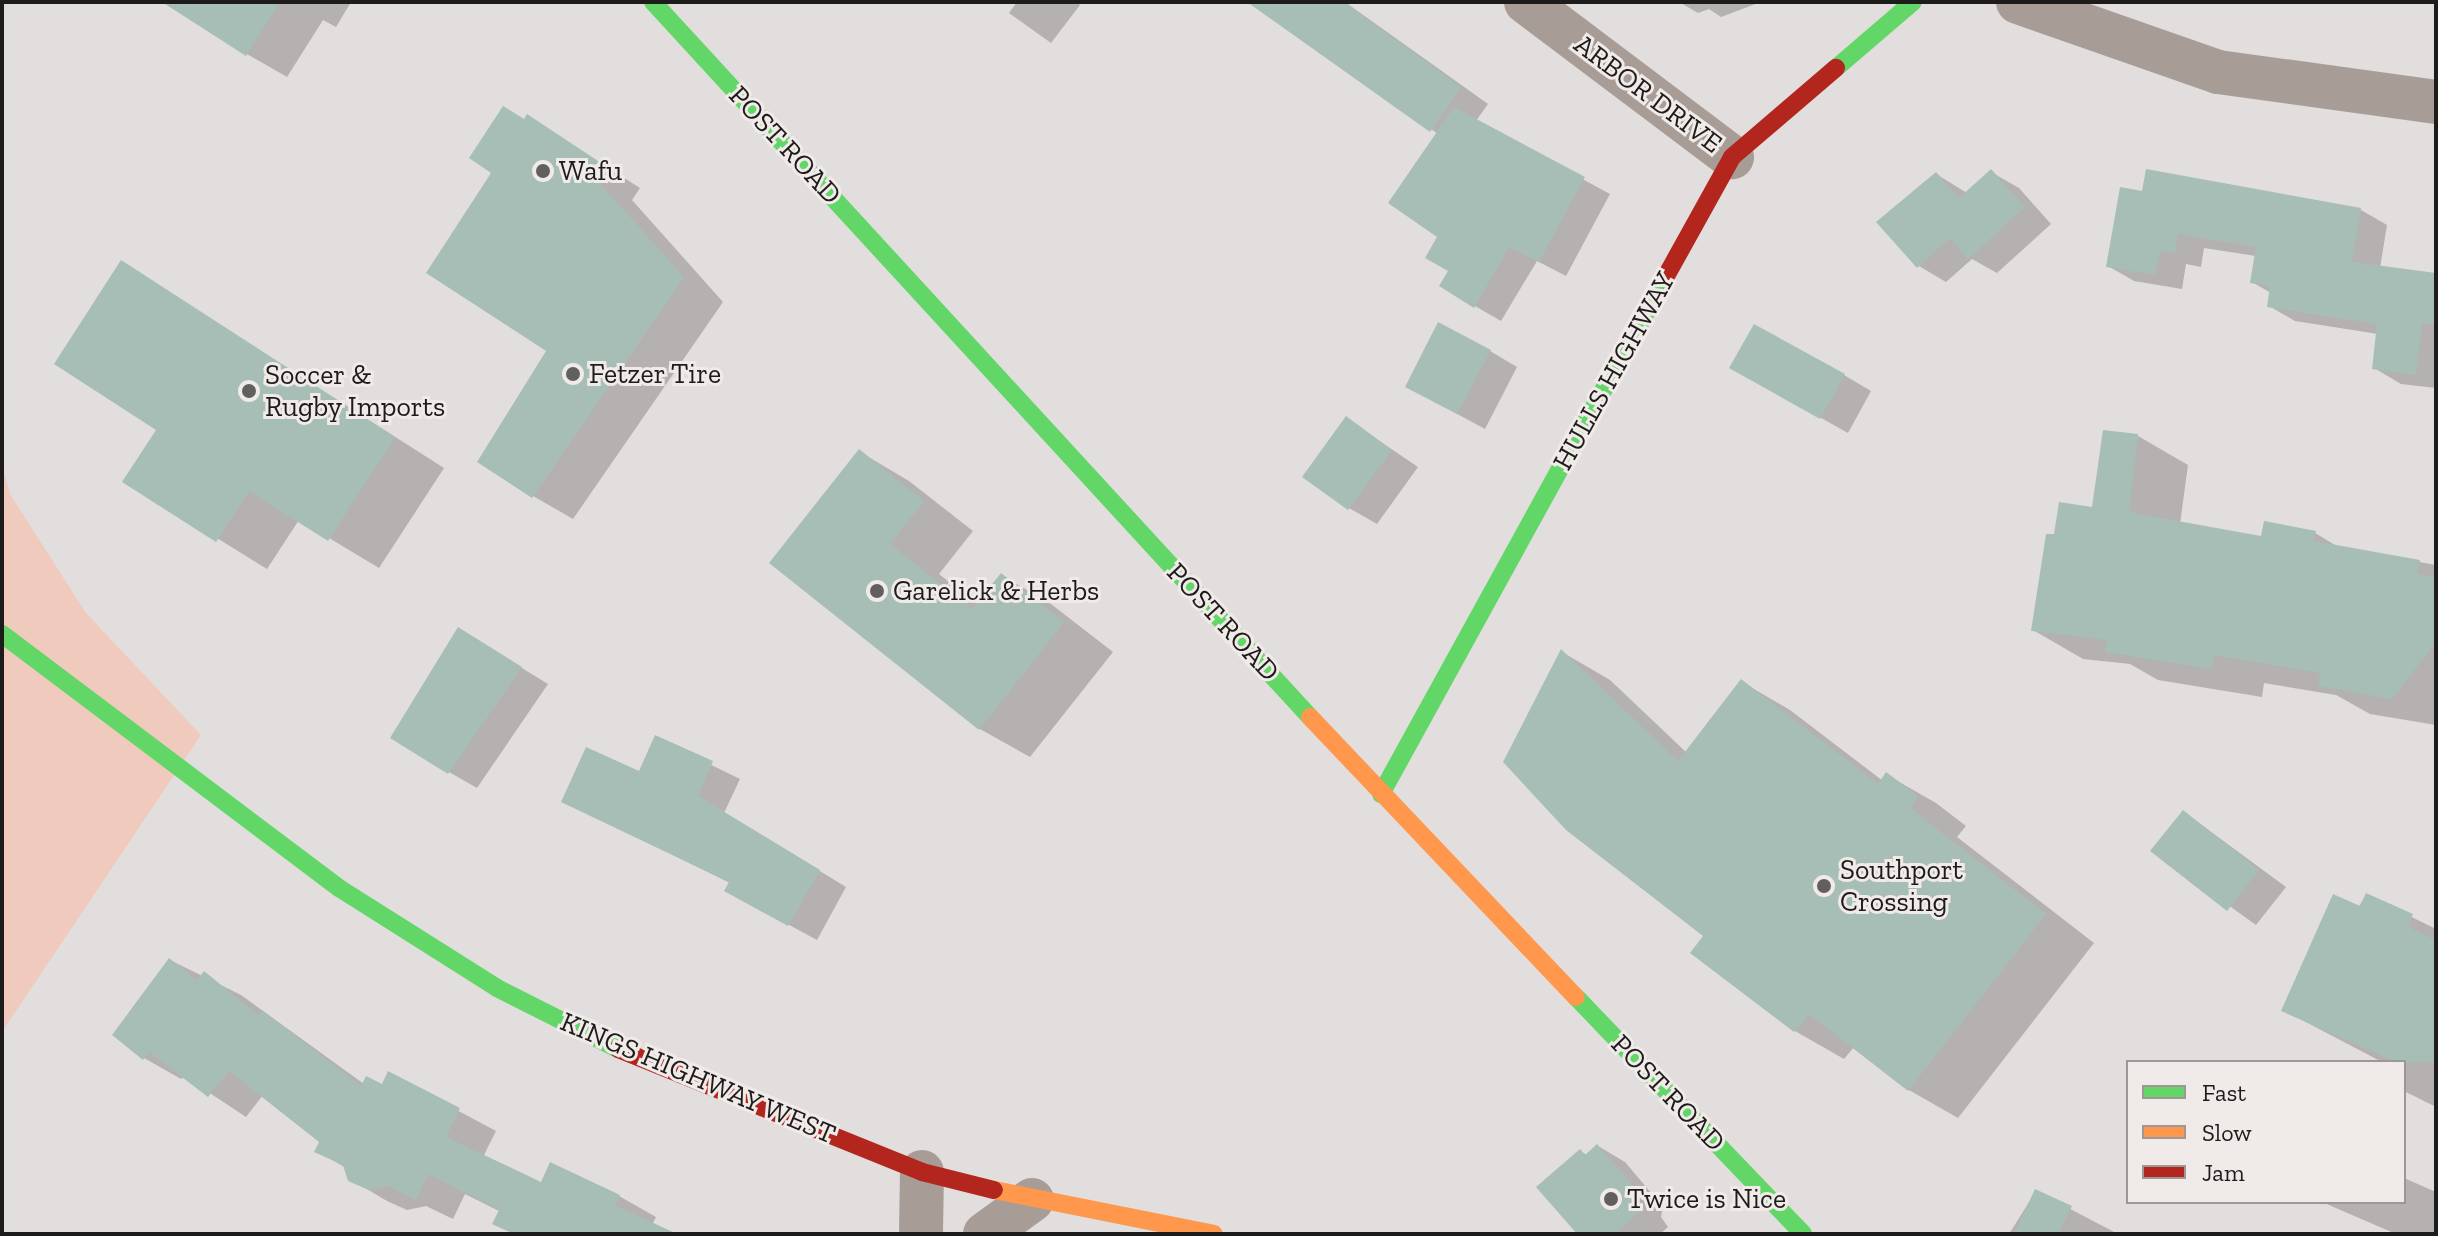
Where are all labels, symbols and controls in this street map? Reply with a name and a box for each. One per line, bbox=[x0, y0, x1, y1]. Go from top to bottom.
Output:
street label: ARBOR DRIVE bbox=[1567, 28, 1729, 160]
street label: POST ROAD bbox=[722, 79, 848, 211]
place label: Wafu bbox=[559, 154, 622, 188]
marker: Wafu bbox=[534, 162, 552, 180]
street label: HULLS HIGHWAY bbox=[1546, 266, 1682, 476]
place label: Fetzer Tire bbox=[589, 357, 722, 391]
place label: Soccer & Rugby Imports bbox=[265, 358, 446, 424]
marker: Fetzer Tire bbox=[564, 365, 582, 383]
marker: Soccer & Rugby Imports bbox=[240, 382, 258, 400]
street label: POST ROAD bbox=[1160, 556, 1286, 688]
place label: Garelick & Herbs bbox=[893, 574, 1099, 608]
marker: Garelick & Herbs bbox=[868, 582, 886, 600]
place label: Southport Crossing bbox=[1840, 853, 1963, 919]
marker: Southport Crossing bbox=[1815, 877, 1833, 895]
street label: KINGS HIGHWAY WEST bbox=[555, 1004, 841, 1152]
street label: POST ROAD bbox=[1604, 1028, 1732, 1158]
legend bbox=[2126, 1060, 2406, 1204]
text: Fast bbox=[2202, 1078, 2246, 1107]
text: Slow bbox=[2202, 1118, 2252, 1147]
text: Jam bbox=[2202, 1158, 2245, 1187]
place label: Twice is Nice bbox=[1627, 1182, 1786, 1216]
marker: Twice is Nice bbox=[1602, 1190, 1620, 1208]

